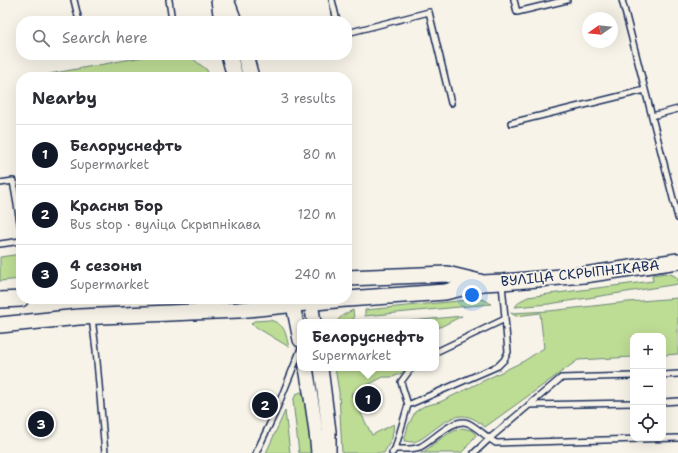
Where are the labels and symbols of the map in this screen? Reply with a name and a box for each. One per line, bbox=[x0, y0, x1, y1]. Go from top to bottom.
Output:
north arrow bbox=[582, 12, 618, 48]
street label: ВУЛІЦА СКРЫПНІКАВА bbox=[500, 256, 660, 290]
your location bbox=[462, 285, 482, 305]
pin: 1 bbox=[355, 384, 381, 414]
pin: 2 bbox=[252, 390, 278, 420]
pin: 3 bbox=[28, 409, 54, 439]

